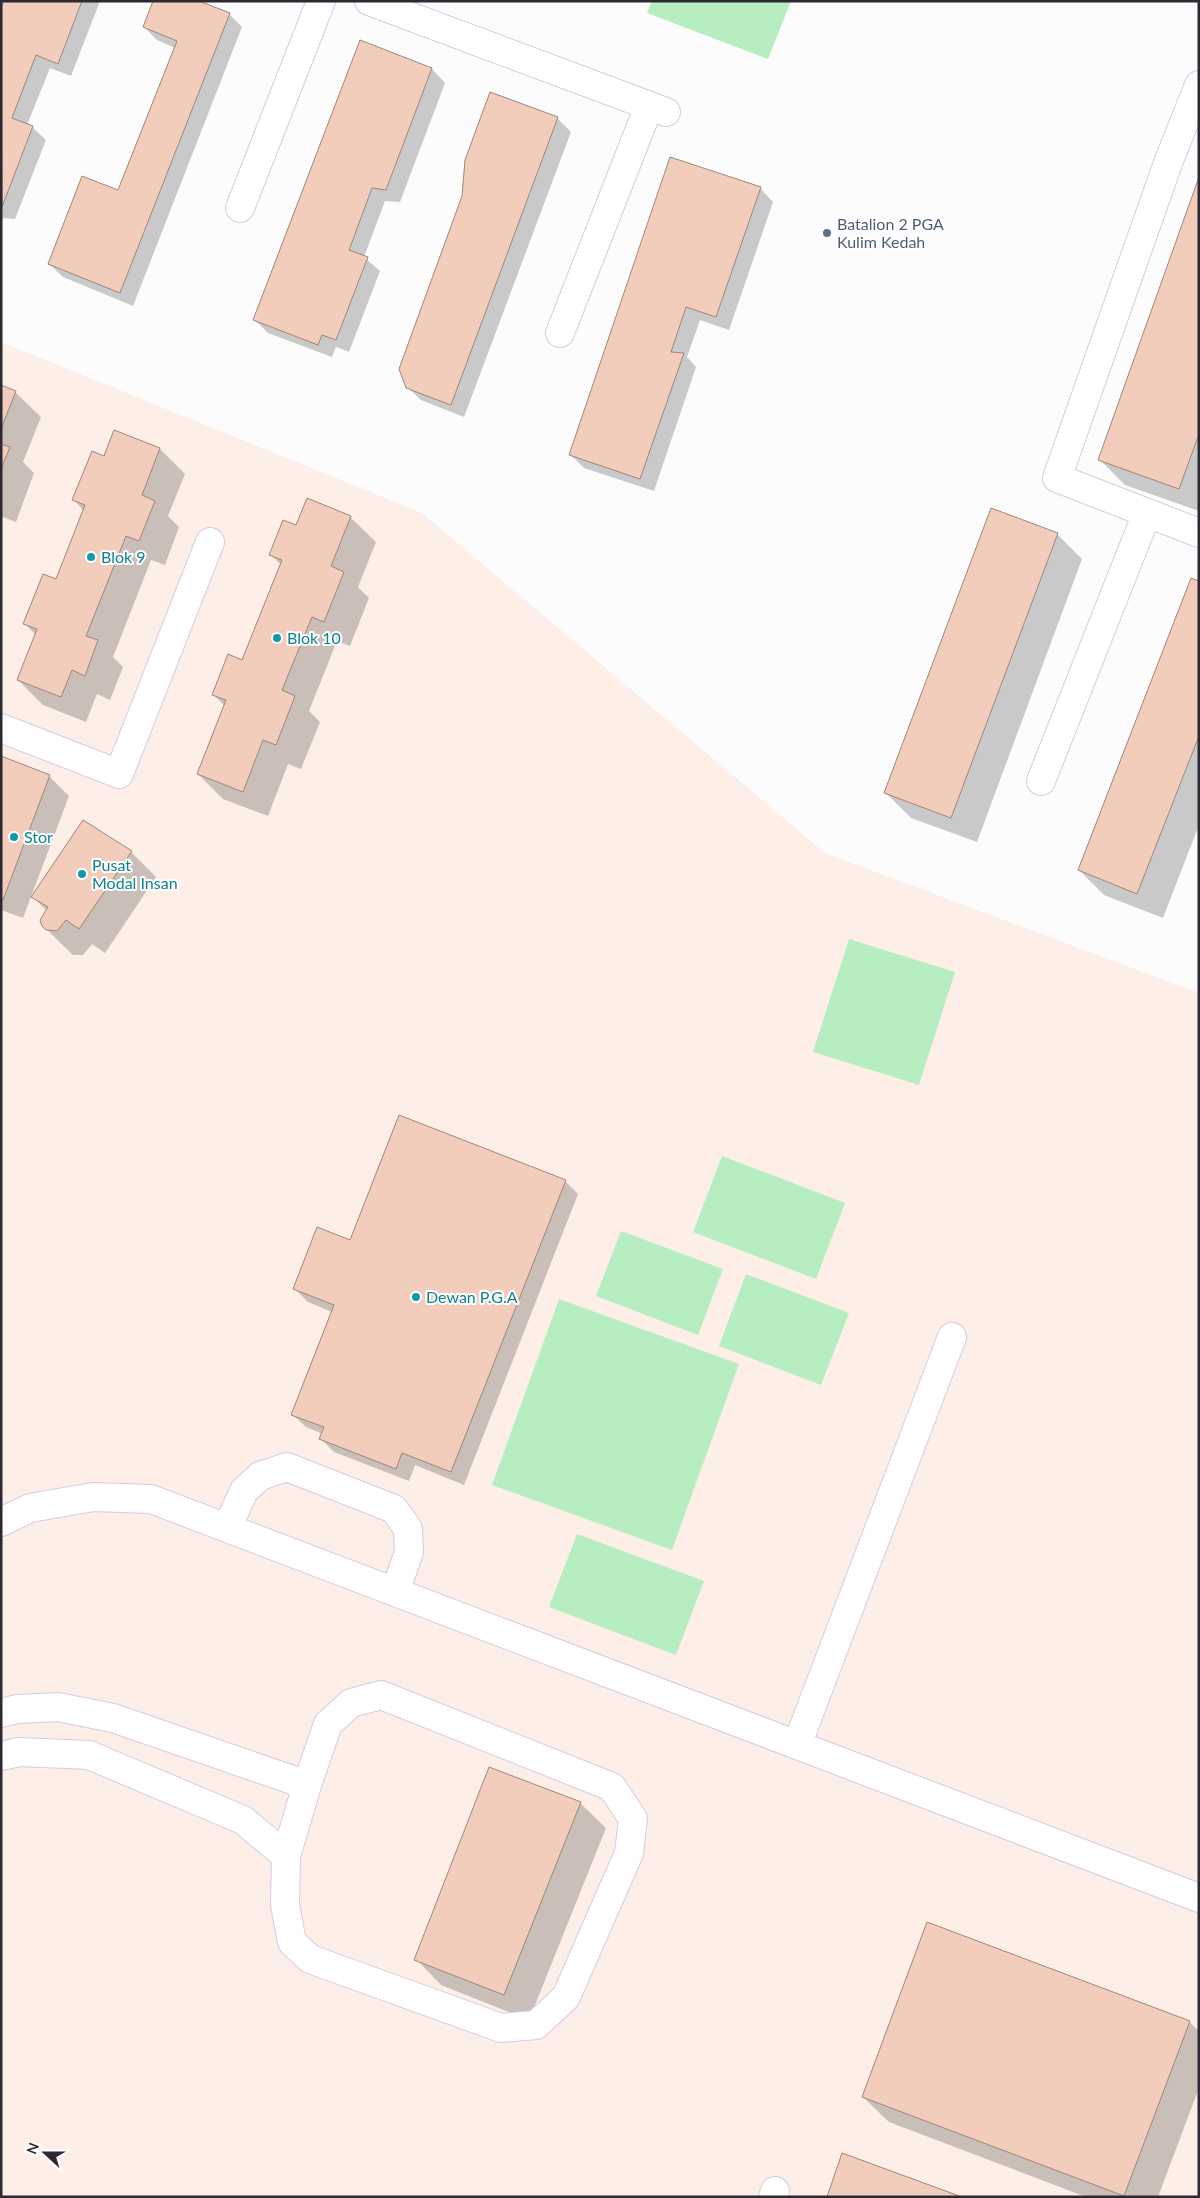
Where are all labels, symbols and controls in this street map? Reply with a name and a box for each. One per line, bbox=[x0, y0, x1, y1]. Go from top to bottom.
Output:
place label: Batalion 2 PGA Kulim Kedah bbox=[837, 214, 944, 251]
marker: Batalion 2 PGA Kulim Kedah bbox=[821, 227, 833, 239]
place label: Blok 9 bbox=[101, 547, 146, 566]
marker: Blok 9 bbox=[85, 551, 97, 563]
place label: Blok 10 bbox=[287, 628, 341, 647]
marker: Blok 10 bbox=[271, 632, 283, 644]
place label: Stor bbox=[24, 827, 53, 846]
marker: Stor bbox=[8, 831, 20, 843]
place label: Pusat Modal Insan bbox=[92, 855, 178, 892]
marker: Pusat Modal Insan bbox=[76, 868, 88, 880]
place label: Dewan P.G.A bbox=[426, 1287, 518, 1306]
marker: Dewan P.G.A bbox=[410, 1291, 422, 1303]
north arrow bbox=[20, 2128, 70, 2178]
text: N bbox=[23, 2140, 42, 2156]

